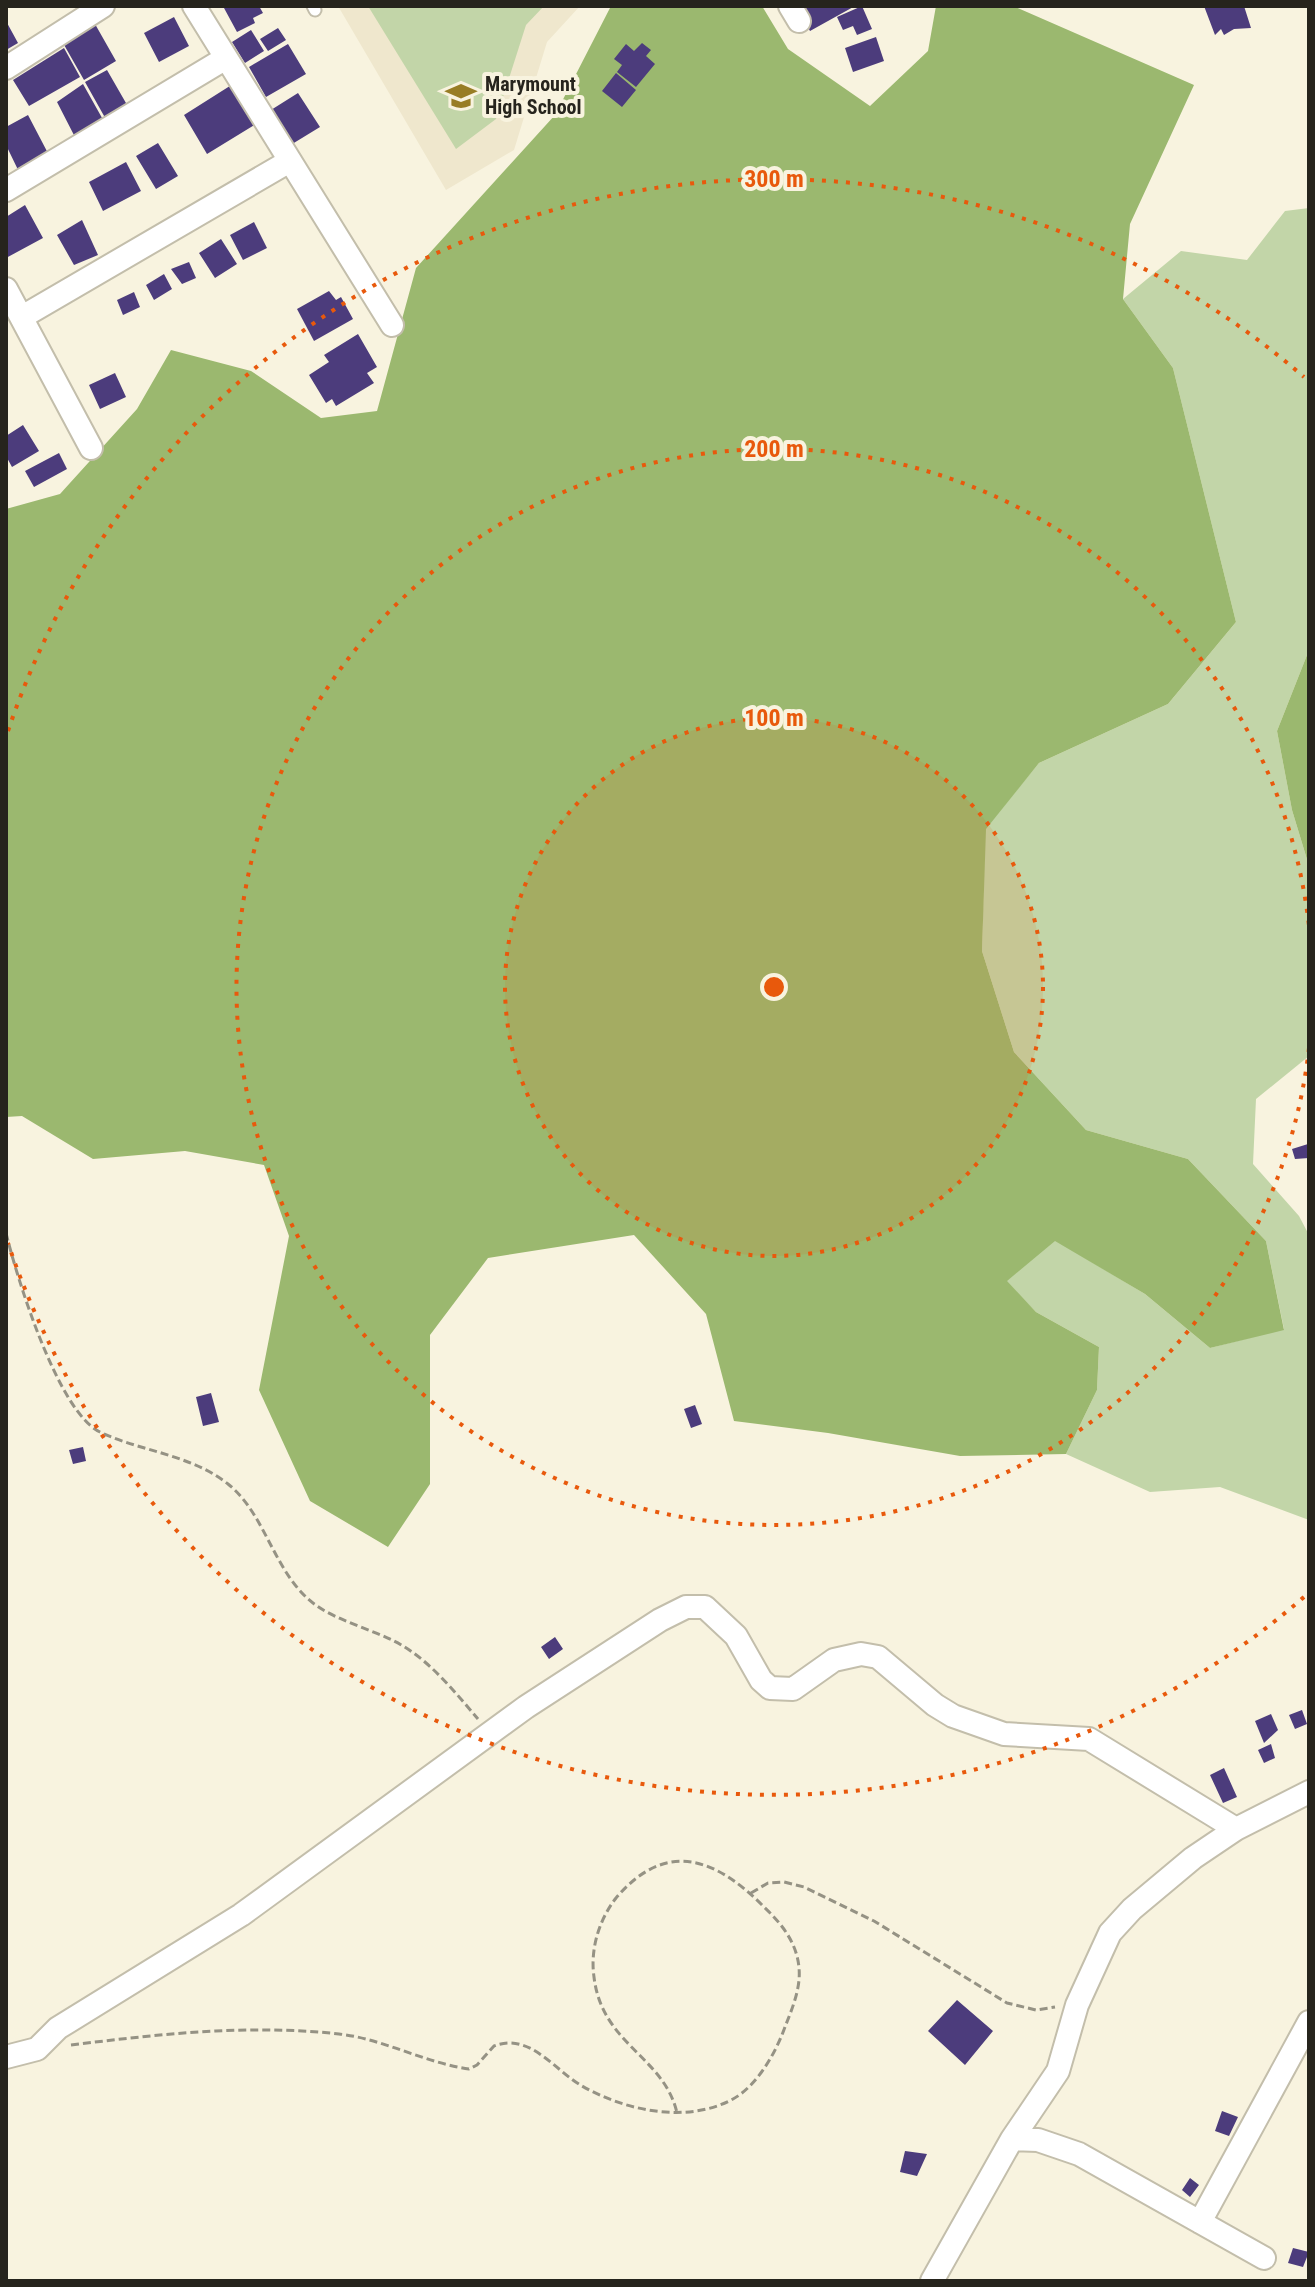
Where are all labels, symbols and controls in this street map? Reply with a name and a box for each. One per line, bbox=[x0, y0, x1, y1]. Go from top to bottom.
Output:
place label: Marymount High School bbox=[485, 72, 582, 119]
school or university icon: Marymount High School bbox=[444, 79, 478, 113]
text: 300 m bbox=[744, 165, 804, 193]
text: 200 m bbox=[744, 435, 804, 463]
text: 100 m bbox=[744, 704, 804, 732]
centre of rings bbox=[760, 973, 788, 1001]

